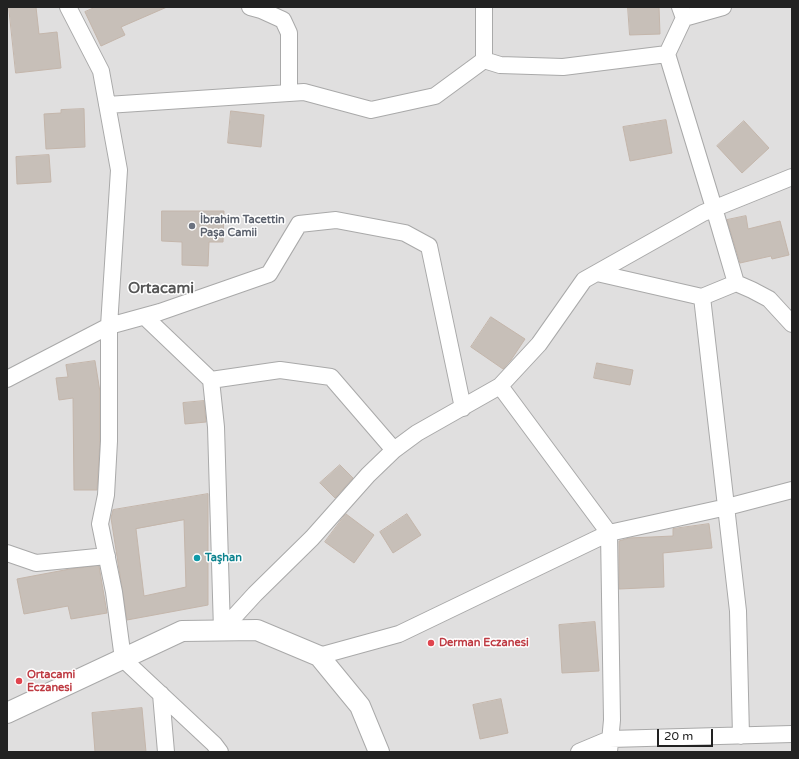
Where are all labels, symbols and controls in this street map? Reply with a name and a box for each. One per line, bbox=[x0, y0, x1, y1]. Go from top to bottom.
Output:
place label: İbrahim Tacettin Paşa Camii bbox=[200, 213, 285, 239]
marker: İbrahim Tacettin Paşa Camii bbox=[187, 221, 197, 231]
district label: Ortacami bbox=[128, 280, 194, 298]
place label: Taşhan bbox=[205, 551, 242, 565]
marker: Taşhan bbox=[192, 553, 202, 563]
place label: Derman Eczanesi bbox=[439, 636, 529, 650]
marker: Derman Eczanesi bbox=[426, 638, 436, 648]
place label: Ortacami Eczanesi bbox=[27, 668, 75, 694]
marker: Ortacami Eczanesi bbox=[14, 676, 24, 686]
scale bar bbox=[659, 721, 715, 747]
text: 20 m bbox=[664, 729, 693, 743]

